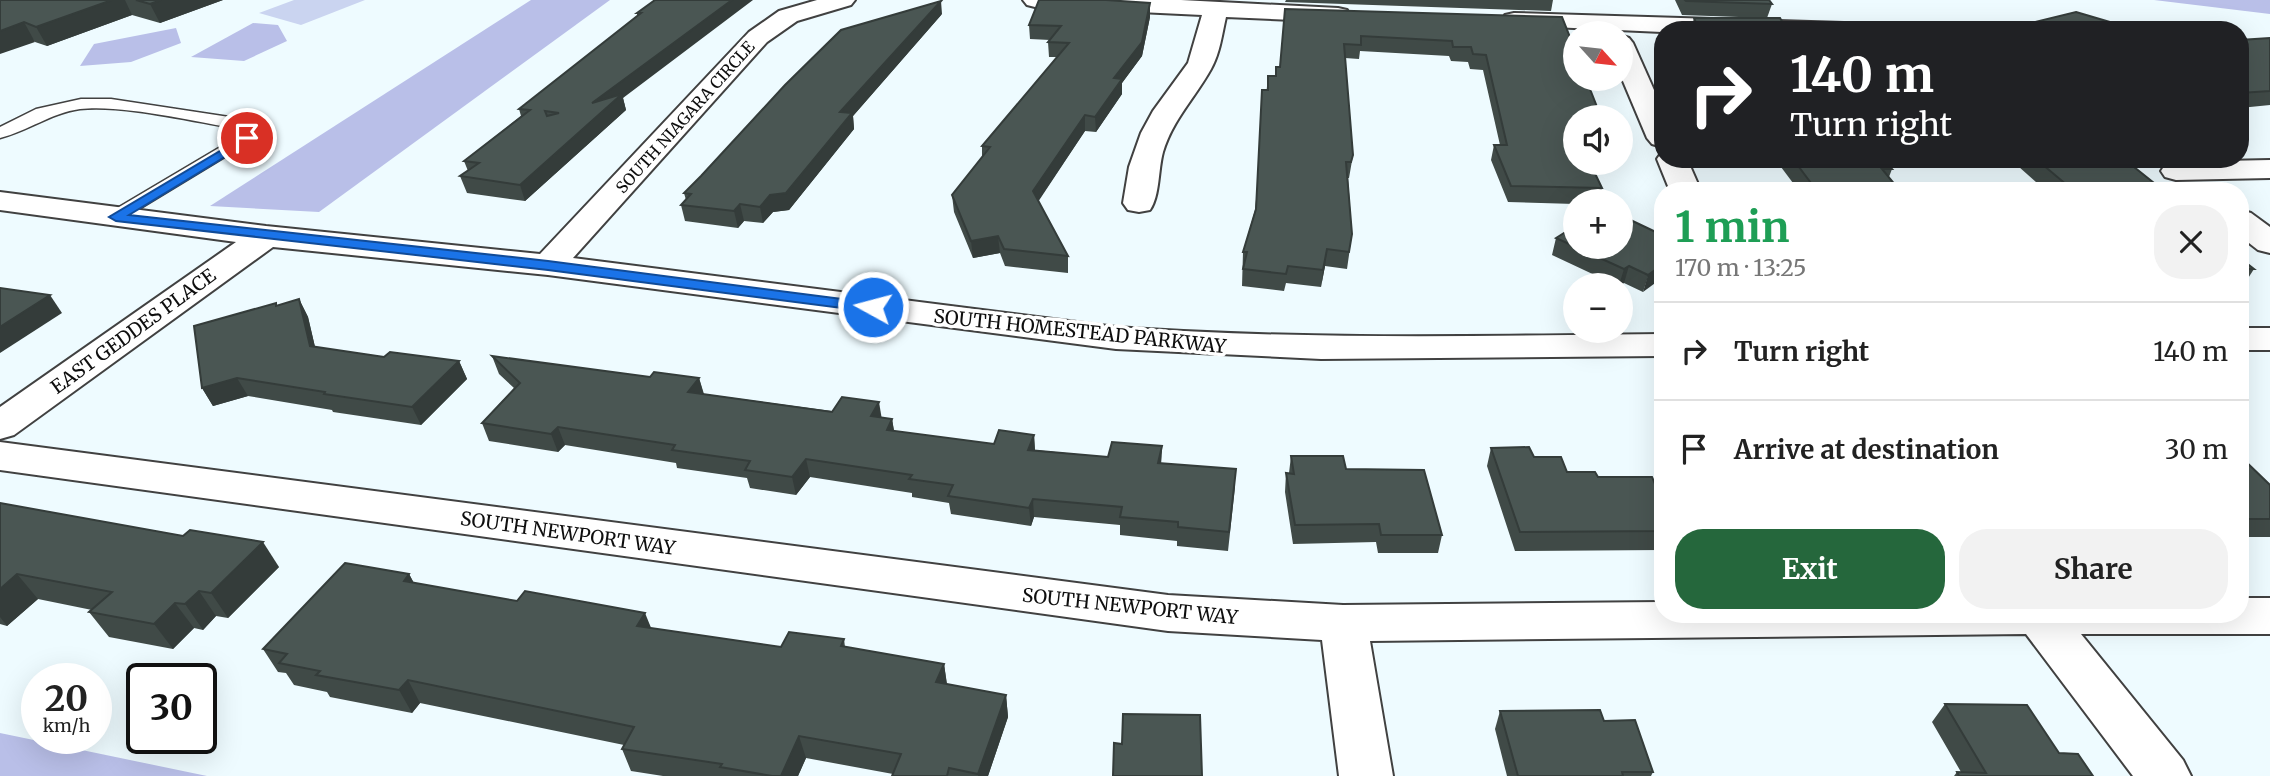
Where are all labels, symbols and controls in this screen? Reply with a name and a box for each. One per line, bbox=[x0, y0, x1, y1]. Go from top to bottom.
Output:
north arrow bbox=[1563, 21, 1633, 91]
map controls bbox=[1563, 21, 1633, 343]
street label: SOUTH NIAGARA CIRCLE bbox=[611, 36, 759, 197]
text: 140 m bbox=[1790, 44, 1934, 105]
icon: right bbox=[1675, 49, 1766, 140]
button: sound bbox=[1563, 105, 1633, 175]
text: Turn right bbox=[1790, 105, 1952, 145]
pin bbox=[217, 108, 277, 168]
icon: arrive bbox=[228, 119, 266, 157]
button: + bbox=[1563, 189, 1633, 259]
text: 1 min bbox=[1675, 201, 1789, 253]
button: close bbox=[2154, 205, 2228, 279]
text: 170 m · 13:25 bbox=[1675, 253, 1807, 282]
street label: EAST GEDDES PLACE bbox=[46, 263, 220, 399]
position arrow bbox=[836, 270, 910, 344]
button: − bbox=[1563, 273, 1633, 343]
street label: SOUTH HOMESTEAD PARKWAY bbox=[932, 304, 1228, 358]
icon: right bbox=[1675, 332, 1713, 370]
text: Turn right bbox=[1734, 335, 1869, 368]
text: 140 m bbox=[2153, 335, 2228, 368]
icon: arrive bbox=[1675, 430, 1713, 468]
text: Arrive at destination bbox=[1734, 433, 1999, 466]
text: 30 m bbox=[2165, 433, 2228, 466]
street label: SOUTH NEWPORT WAY bbox=[459, 506, 678, 560]
button: Exit bbox=[1675, 529, 1945, 609]
button: Share bbox=[1959, 529, 2228, 609]
street label: SOUTH NEWPORT WAY bbox=[1021, 583, 1240, 629]
speed limit sign: 30 bbox=[126, 663, 217, 754]
text: 20 bbox=[45, 677, 88, 721]
text: km/h bbox=[43, 714, 90, 737]

